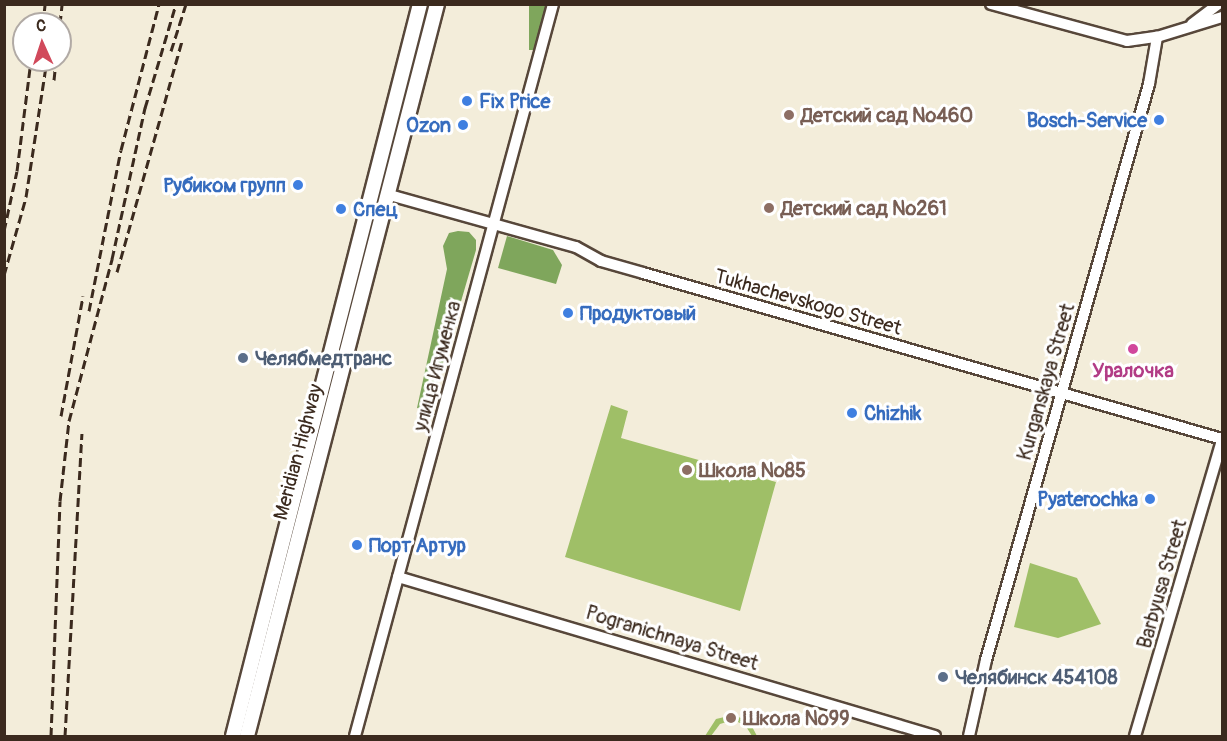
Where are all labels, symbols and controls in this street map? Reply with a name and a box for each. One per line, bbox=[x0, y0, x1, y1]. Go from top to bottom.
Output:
north arrow bbox=[12, 12, 72, 72]
text: С bbox=[36, 16, 47, 36]
place label: Fix Price bbox=[479, 89, 550, 113]
marker: Fix Price bbox=[460, 94, 474, 108]
place label: Детский сад №460 bbox=[801, 103, 973, 127]
marker: Детский сад №460 bbox=[782, 108, 796, 122]
place label: Bosch-Service bbox=[1027, 108, 1147, 132]
place label: Ozon bbox=[406, 113, 451, 137]
marker: Bosch-Service bbox=[1152, 113, 1166, 127]
marker: Ozon bbox=[456, 118, 470, 132]
place label: Рубиком групп bbox=[163, 173, 286, 197]
marker: Рубиком групп bbox=[291, 178, 305, 192]
place label: Детский сад №261 bbox=[781, 196, 947, 220]
place label: Спец bbox=[353, 197, 398, 221]
marker: Детский сад №261 bbox=[762, 201, 776, 215]
marker: Спец bbox=[334, 202, 348, 216]
street label: Tukhachevskogo Street bbox=[712, 264, 904, 340]
street label: улица Игуменка bbox=[408, 298, 466, 434]
place label: Продуктовый bbox=[580, 301, 696, 325]
street label: Kurganskaya Street bbox=[1012, 301, 1080, 463]
marker: Продуктовый bbox=[561, 306, 575, 320]
marker: Уралочка bbox=[1126, 342, 1140, 356]
place label: Челябмедтранс bbox=[255, 346, 392, 370]
marker: Челябмедтранс bbox=[236, 351, 250, 365]
place label: Уралочка bbox=[1092, 358, 1174, 382]
street label: Meridian Highway bbox=[268, 381, 328, 523]
place label: Chizhik bbox=[864, 401, 921, 425]
marker: Chizhik bbox=[845, 406, 859, 420]
place label: Школа №85 bbox=[699, 458, 806, 482]
marker: Школа №85 bbox=[680, 463, 694, 477]
place label: Pyaterochka bbox=[1037, 487, 1138, 511]
marker: Pyaterochka bbox=[1143, 492, 1157, 506]
street label: Barbyusa Street bbox=[1132, 517, 1192, 651]
place label: Порт Артур bbox=[369, 533, 466, 557]
marker: Порт Артур bbox=[350, 538, 364, 552]
street label: Pogranichnaya Street bbox=[583, 600, 761, 676]
place label: Челябинск 454108 bbox=[955, 665, 1118, 689]
marker: Челябинск 454108 bbox=[936, 670, 950, 684]
place label: Школа №99 bbox=[743, 706, 849, 730]
marker: Школа №99 bbox=[724, 711, 738, 725]

